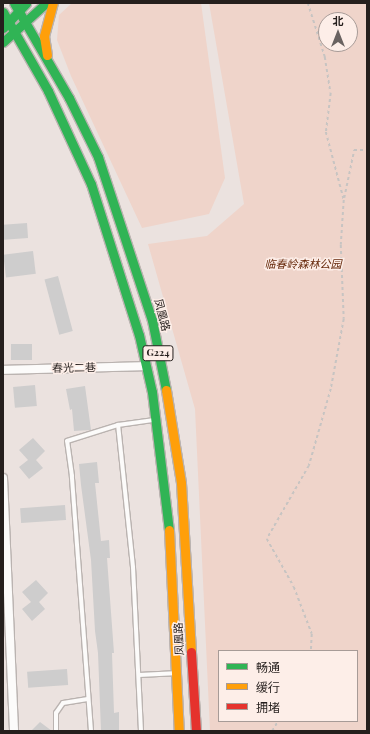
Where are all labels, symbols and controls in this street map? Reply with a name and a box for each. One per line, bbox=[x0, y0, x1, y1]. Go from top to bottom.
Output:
north arrow bbox=[318, 12, 358, 52]
text: 北 bbox=[333, 13, 344, 28]
park label: 临春岭森林公园 bbox=[265, 257, 341, 271]
street label: 凤凰路 bbox=[151, 297, 173, 333]
road number: G224 bbox=[142, 345, 174, 361]
street label: 春光二巷 bbox=[52, 361, 96, 375]
street label: 凤凰路 bbox=[172, 622, 186, 656]
legend bbox=[218, 650, 358, 722]
text: 畅通 bbox=[256, 659, 280, 675]
text: 缓行 bbox=[256, 679, 280, 695]
text: 拥堵 bbox=[256, 699, 280, 715]

